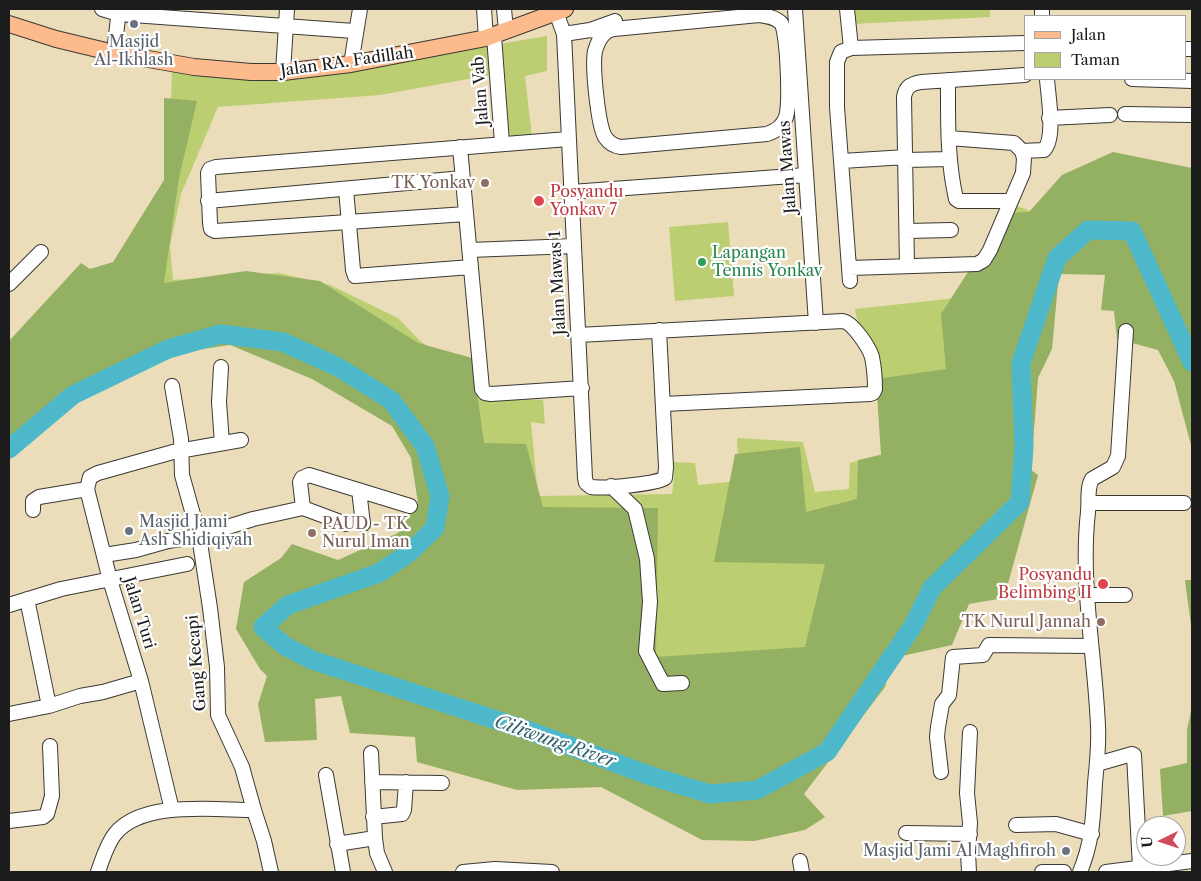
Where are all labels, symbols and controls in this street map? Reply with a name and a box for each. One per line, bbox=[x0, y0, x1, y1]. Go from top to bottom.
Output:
legend bbox=[1024, 15, 1186, 80]
marker: Masjid Al-Ikhlash bbox=[128, 18, 140, 30]
text: Jalan bbox=[1071, 25, 1106, 44]
place label: Masjid Al-Ikhlash bbox=[94, 32, 174, 70]
street label: Jalan RA. Fadillah bbox=[279, 43, 415, 81]
text: Taman bbox=[1071, 50, 1120, 69]
street label: Jalan Vab bbox=[469, 56, 493, 126]
street label: Jalan Mawas bbox=[775, 120, 801, 214]
place label: TK Yonkav bbox=[391, 173, 475, 193]
marker: TK Yonkav bbox=[479, 177, 491, 189]
place label: Posyandu Yonkav 7 bbox=[550, 182, 623, 220]
marker: Posyandu Yonkav 7 bbox=[532, 194, 546, 208]
street label: Jalan Mawas 1 bbox=[546, 230, 570, 336]
place label: Lapangan Tennis Yonkav bbox=[712, 243, 822, 281]
marker: Lapangan Tennis Yonkav bbox=[696, 256, 708, 268]
place label: Masjid Jami Ash Shidiqiyah bbox=[139, 512, 253, 550]
place label: PAUD - TK Nurul Iman bbox=[322, 514, 410, 552]
marker: Masjid Jami Ash Shidiqiyah bbox=[123, 525, 135, 537]
marker: PAUD - TK Nurul Iman bbox=[306, 527, 318, 539]
place label: Posyandu Belimbing II bbox=[998, 565, 1092, 603]
street label: Jalan Turi bbox=[119, 575, 159, 651]
marker: Posyandu Belimbing II bbox=[1096, 577, 1110, 591]
place label: TK Nurul Jannah bbox=[962, 612, 1091, 632]
street label: Gang Kecapi bbox=[183, 614, 211, 712]
marker: TK Nurul Jannah bbox=[1095, 616, 1107, 628]
water label: Ciliwung River bbox=[492, 711, 618, 773]
north arrow bbox=[1136, 816, 1186, 866]
text: U bbox=[1138, 836, 1156, 848]
place label: Masjid Jami Al Maghfiroh bbox=[863, 841, 1056, 861]
marker: Masjid Jami Al Maghfiroh bbox=[1060, 845, 1072, 857]

